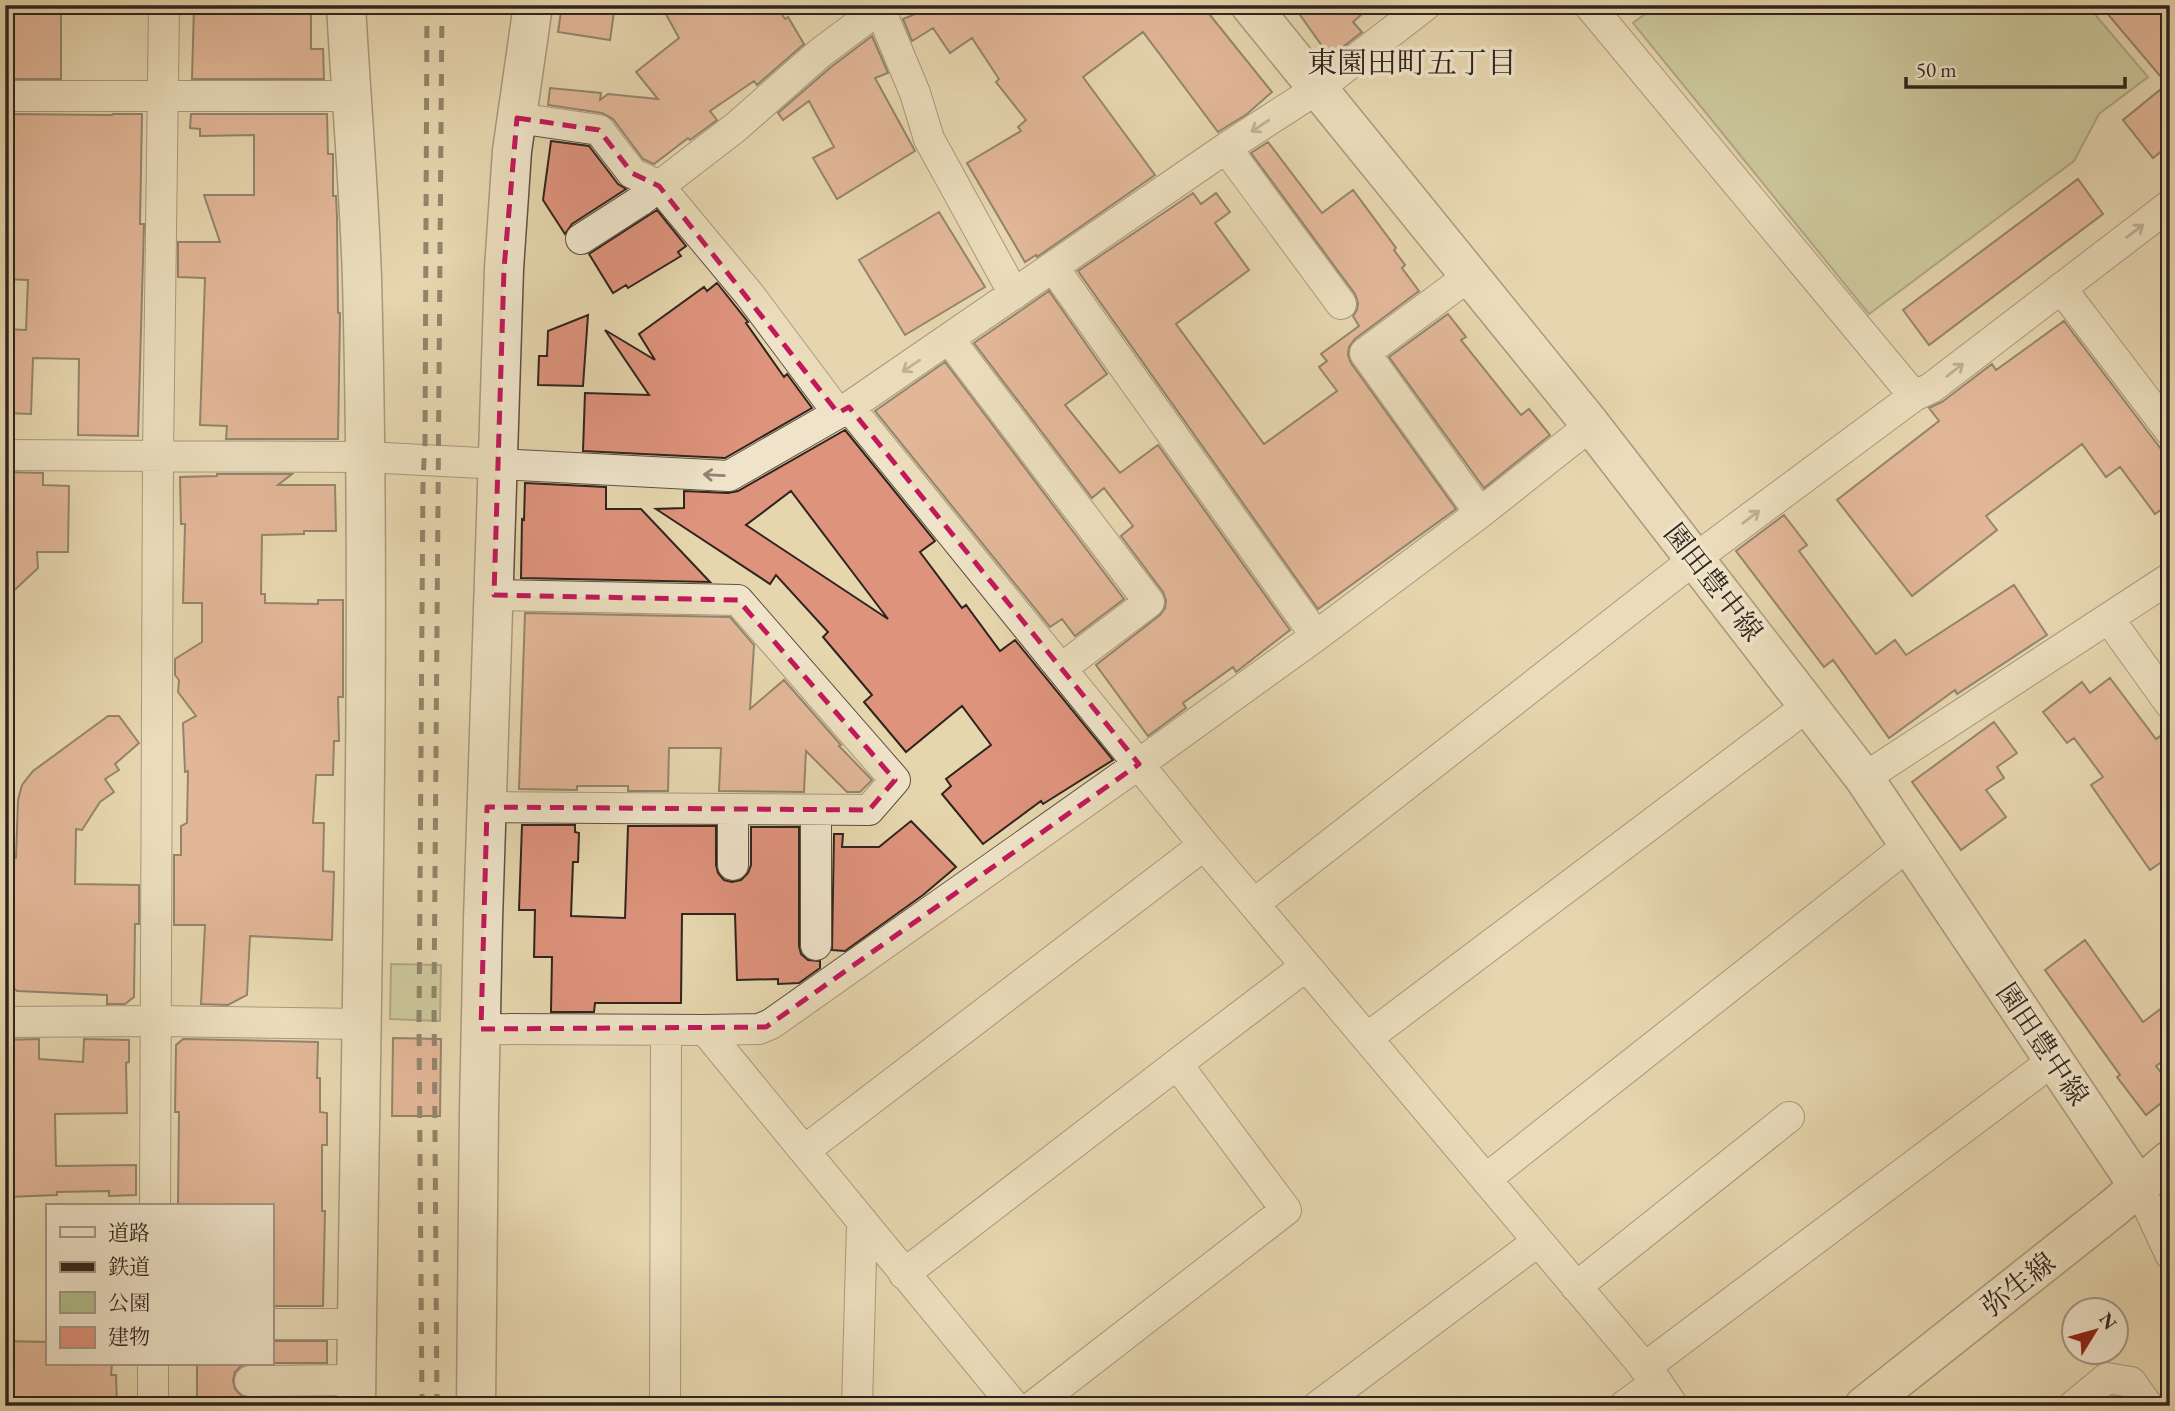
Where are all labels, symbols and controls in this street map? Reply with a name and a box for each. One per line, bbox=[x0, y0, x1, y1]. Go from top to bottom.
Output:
district label: 東園田町五丁目 bbox=[1307, 43, 1517, 82]
scale bar bbox=[1906, 46, 2124, 90]
text: 50 m bbox=[1916, 56, 1957, 83]
one-way arrow bbox=[1251, 119, 1270, 133]
one-way arrow bbox=[2125, 224, 2144, 239]
one-way arrow bbox=[901, 359, 921, 373]
one-way arrow bbox=[1945, 362, 1963, 377]
one-way arrow bbox=[703, 468, 726, 481]
one-way arrow bbox=[1741, 510, 1760, 525]
street label: 園田豊中線 bbox=[1657, 516, 1771, 648]
street label: 園田豊中線 bbox=[1989, 976, 2097, 1112]
legend bbox=[46, 1204, 273, 1366]
text: 道路 bbox=[108, 1219, 150, 1246]
street label: 弥生線 bbox=[1974, 1244, 2062, 1324]
text: 鉄道 bbox=[108, 1253, 150, 1280]
text: 公園 bbox=[108, 1289, 150, 1316]
north arrow bbox=[2060, 1296, 2130, 1366]
text: N bbox=[2094, 1307, 2123, 1335]
text: 建物 bbox=[108, 1323, 150, 1350]

